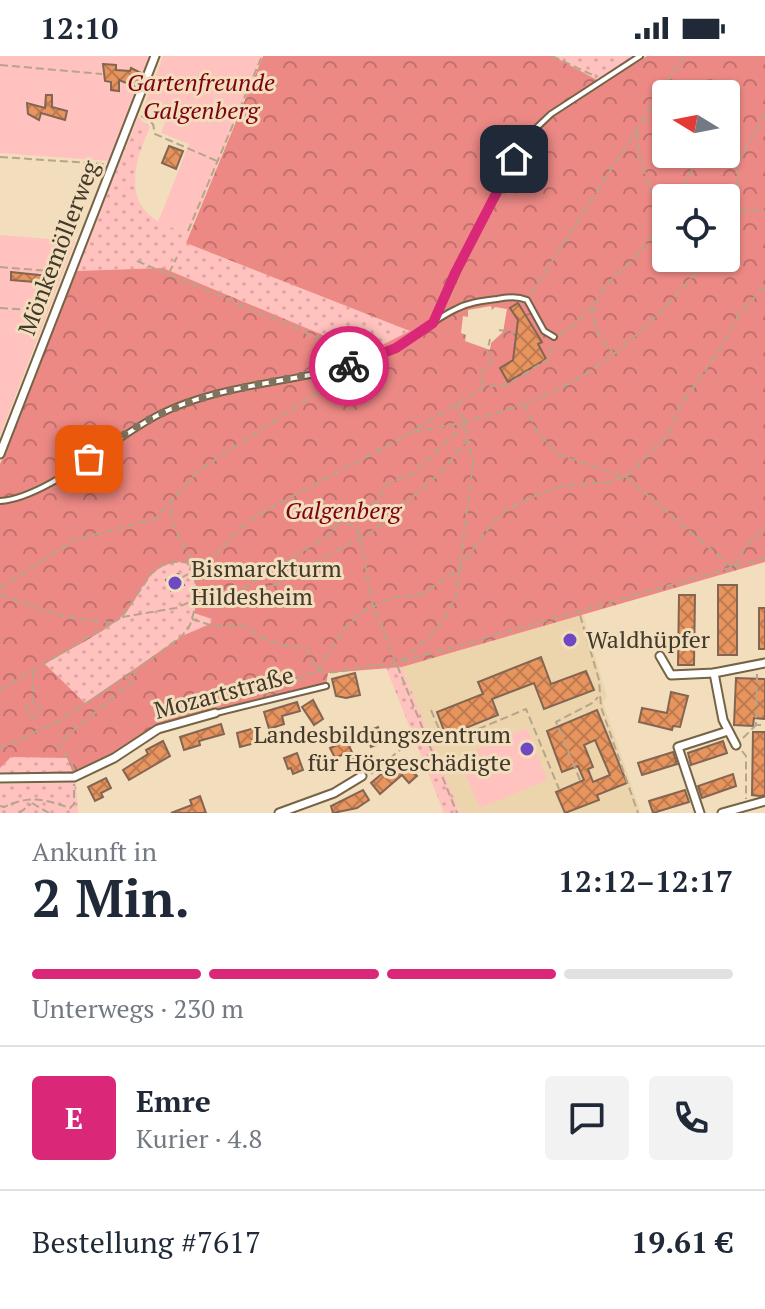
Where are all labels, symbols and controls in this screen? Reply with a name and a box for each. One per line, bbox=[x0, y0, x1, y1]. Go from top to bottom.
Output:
text: 12:10 bbox=[40, 8, 118, 48]
park label: Gartenfreunde Galgenberg bbox=[127, 66, 275, 126]
north arrow bbox=[652, 80, 740, 168]
map controls bbox=[652, 80, 740, 272]
pin bbox=[480, 125, 548, 193]
icon: home bbox=[492, 137, 536, 181]
street label: Mönkemöllerweg bbox=[10, 155, 106, 339]
button: locate bbox=[652, 184, 740, 272]
courier bbox=[309, 326, 389, 406]
icon: bike bbox=[327, 344, 371, 388]
pin bbox=[55, 425, 123, 493]
icon: bag bbox=[67, 437, 111, 481]
park label: Galgenberg bbox=[285, 494, 402, 526]
place label: Bismarckturm Hildesheim bbox=[191, 552, 342, 612]
marker: Bismarckturm Hildesheim bbox=[166, 574, 184, 592]
place label: Waldhüpfer bbox=[586, 623, 711, 655]
marker: Waldhüpfer bbox=[561, 631, 579, 649]
street label: Mozartstraße bbox=[150, 658, 297, 726]
place label: Landesbildungszentrum für Hörgeschädigte bbox=[253, 718, 511, 778]
marker: Landesbildungszentrum für Hörgeschädigte bbox=[518, 740, 536, 758]
text: Ankunft in bbox=[32, 834, 157, 868]
text: 12:12–12:17 bbox=[558, 861, 733, 901]
text: 2 Min. bbox=[32, 863, 190, 932]
text: Unterwegs · 230 m bbox=[32, 991, 244, 1025]
button: chat bbox=[545, 1076, 629, 1160]
button: phone bbox=[649, 1076, 733, 1160]
text: Emre bbox=[136, 1081, 211, 1121]
text: E bbox=[65, 1098, 83, 1138]
text: Kurier · 4.8 bbox=[136, 1121, 262, 1155]
text: Bestellung #7617 bbox=[32, 1222, 261, 1262]
text: 19.61 € bbox=[631, 1222, 733, 1262]

